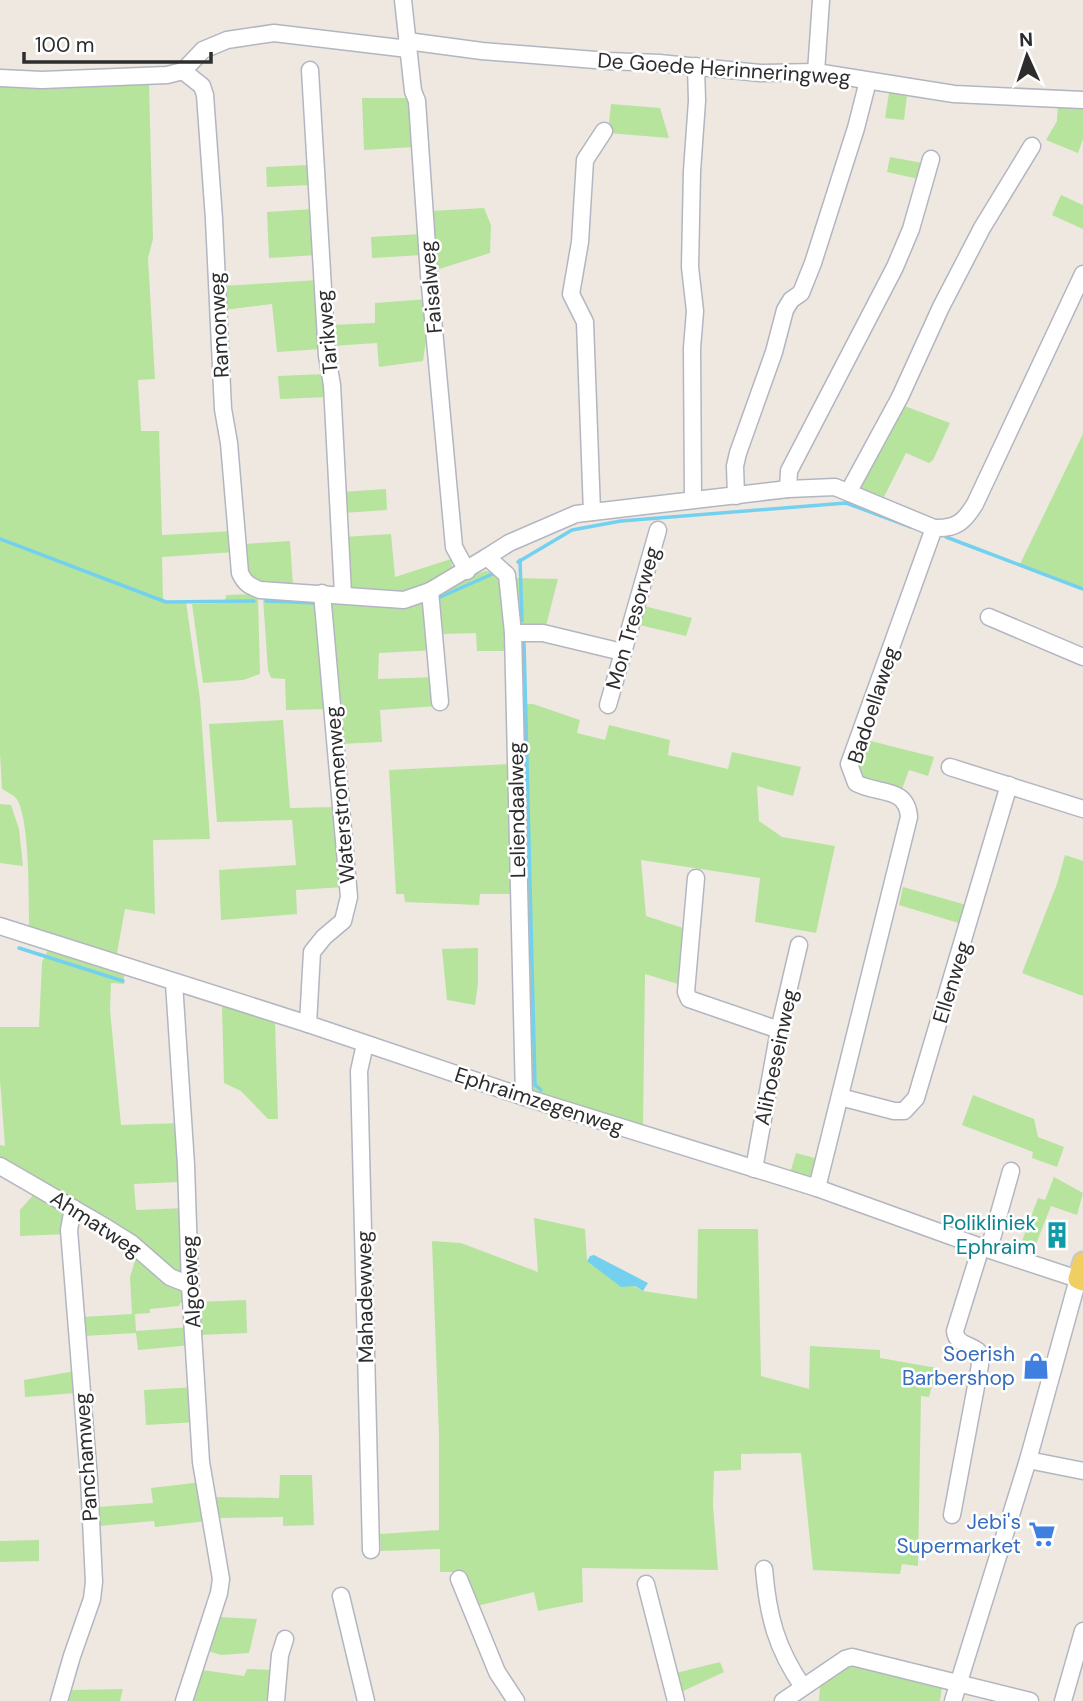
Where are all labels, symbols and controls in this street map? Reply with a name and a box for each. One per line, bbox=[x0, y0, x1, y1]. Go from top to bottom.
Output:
scale bar bbox=[24, 21, 212, 65]
north arrow bbox=[992, 21, 1062, 91]
text: N bbox=[1019, 27, 1034, 52]
text: 100 m bbox=[35, 31, 95, 59]
street label: De Goede Herinneringweg bbox=[596, 46, 852, 92]
street label: Faisalweg bbox=[413, 239, 449, 334]
street label: Ramonweg bbox=[202, 271, 236, 379]
street label: Tarikweg bbox=[309, 289, 345, 375]
street label: Mon Tresorweg bbox=[599, 543, 667, 693]
street label: Badoellaweg bbox=[841, 643, 905, 767]
street label: Waterstromenweg bbox=[318, 705, 362, 885]
street label: Leliendaalweg bbox=[502, 741, 532, 878]
street label: Ellenweg bbox=[926, 937, 978, 1026]
street label: Alihoeseinweg bbox=[748, 986, 804, 1128]
street label: Ephraimzegenweg bbox=[451, 1060, 627, 1142]
street label: Ahmatweg bbox=[45, 1184, 147, 1264]
place label: Polikliniek Ephraim bbox=[942, 1209, 1036, 1261]
building icon: Polikliniek Ephraim bbox=[1042, 1220, 1072, 1250]
street label: Mahadewweg bbox=[350, 1230, 380, 1363]
street label: Algoeweg bbox=[175, 1235, 207, 1329]
place label: Soerish Barbershop bbox=[902, 1340, 1015, 1392]
shop icon: Soerish Barbershop bbox=[1021, 1351, 1051, 1381]
street label: Panchamweg bbox=[68, 1392, 104, 1522]
place label: Jebi's Supermarket bbox=[896, 1508, 1021, 1560]
supermarket icon: Jebi's Supermarket bbox=[1027, 1519, 1057, 1549]

